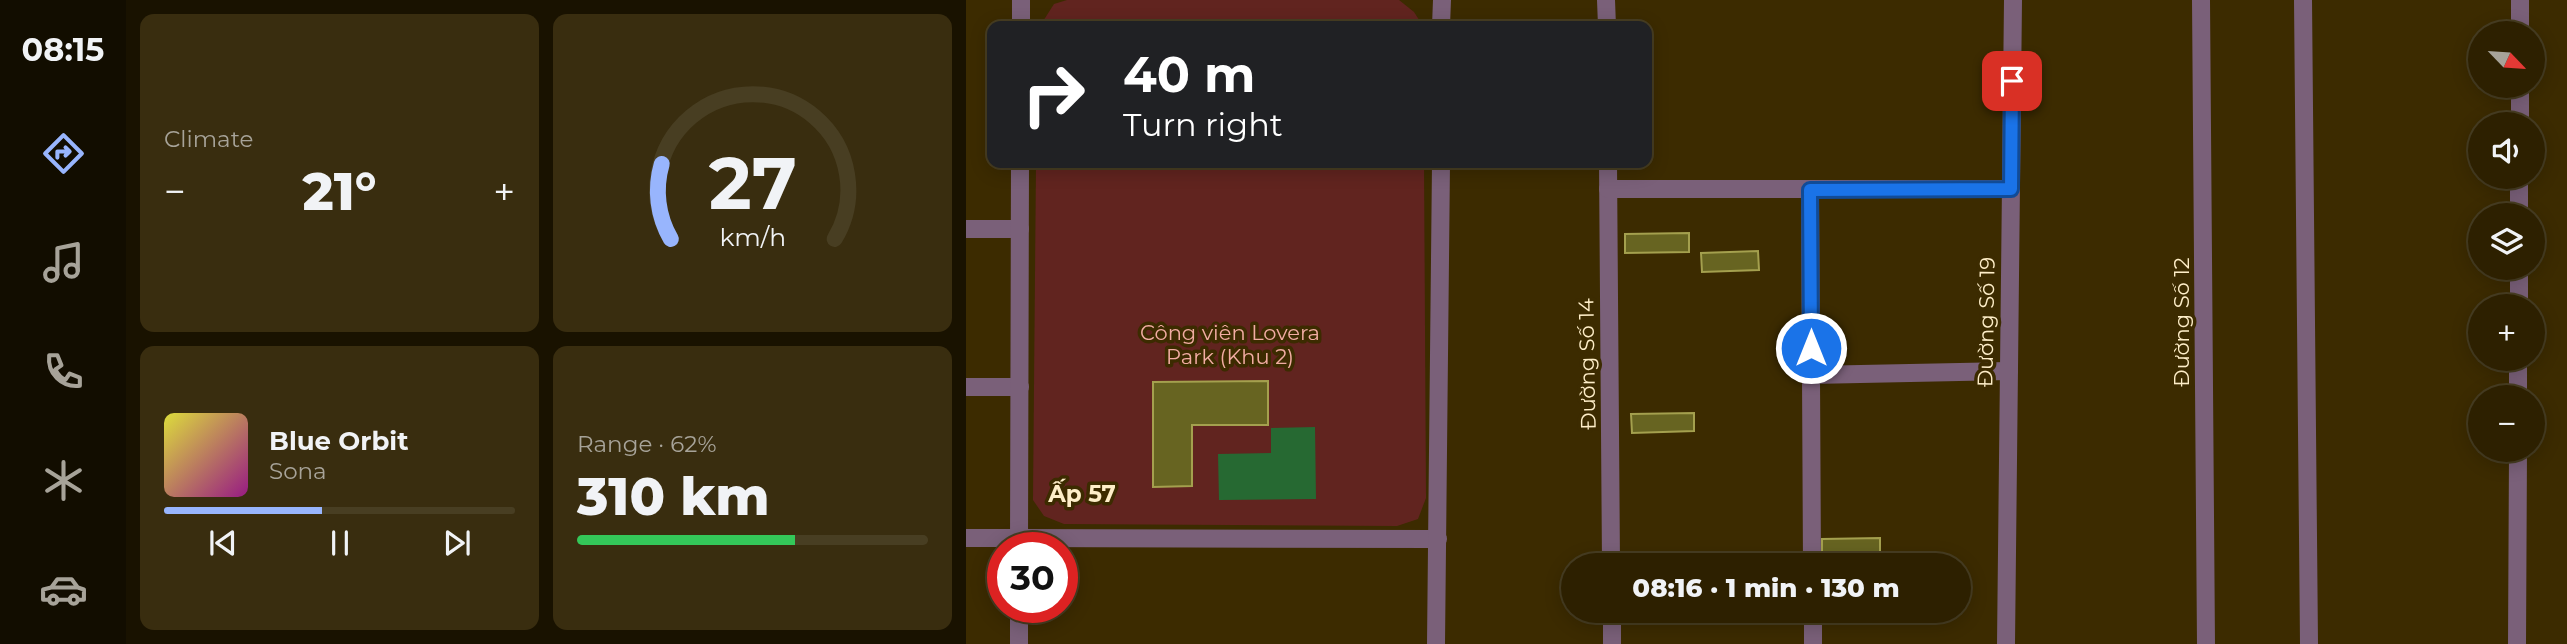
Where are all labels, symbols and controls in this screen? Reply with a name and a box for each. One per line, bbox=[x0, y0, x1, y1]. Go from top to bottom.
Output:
north arrow bbox=[2468, 21, 2544, 98]
map controls bbox=[2468, 21, 2545, 462]
text: 08:15 bbox=[22, 30, 104, 69]
text: 40 m bbox=[1123, 45, 1255, 104]
icon: right bbox=[1008, 49, 1099, 140]
pin bbox=[1982, 51, 2042, 111]
icon: arrive bbox=[1993, 62, 2031, 100]
text: Turn right bbox=[1123, 105, 1283, 144]
button: sound bbox=[2468, 112, 2545, 189]
text: Climate bbox=[164, 125, 253, 153]
icon: directions bbox=[39, 129, 88, 178]
text: 27 bbox=[708, 139, 797, 227]
text: 21° bbox=[303, 160, 376, 223]
text: − bbox=[164, 168, 186, 215]
text: + bbox=[493, 168, 515, 215]
button: layers bbox=[2468, 203, 2545, 280]
text: km/h bbox=[719, 222, 786, 252]
icon: music bbox=[39, 238, 88, 287]
street label: Đường Số 19 bbox=[1972, 257, 2000, 387]
street label: Đường Số 12 bbox=[2169, 257, 2194, 387]
button: + bbox=[2468, 294, 2545, 371]
street label: Đường Số 14 bbox=[1573, 298, 1601, 430]
position arrow bbox=[1774, 311, 1848, 385]
park label: Công viên Lovera Park (Khu 2) bbox=[1140, 320, 1320, 369]
icon: phone bbox=[39, 347, 88, 396]
button: − bbox=[2468, 385, 2545, 462]
text: Blue Orbit bbox=[269, 425, 408, 457]
text: Range · 62% bbox=[577, 430, 717, 458]
icon: climate bbox=[39, 456, 88, 505]
text: Sona bbox=[269, 457, 327, 485]
text: 310 km bbox=[577, 465, 770, 528]
district label: Ấp 57 bbox=[1047, 478, 1116, 508]
icon: previous bbox=[204, 524, 242, 562]
icon: pause bbox=[321, 524, 359, 562]
icon: next bbox=[438, 524, 476, 562]
speed limit sign: 30 bbox=[987, 532, 1078, 623]
icon: car bbox=[39, 565, 88, 614]
text: 08:16 · 1 min · 130 m bbox=[1632, 572, 1900, 604]

